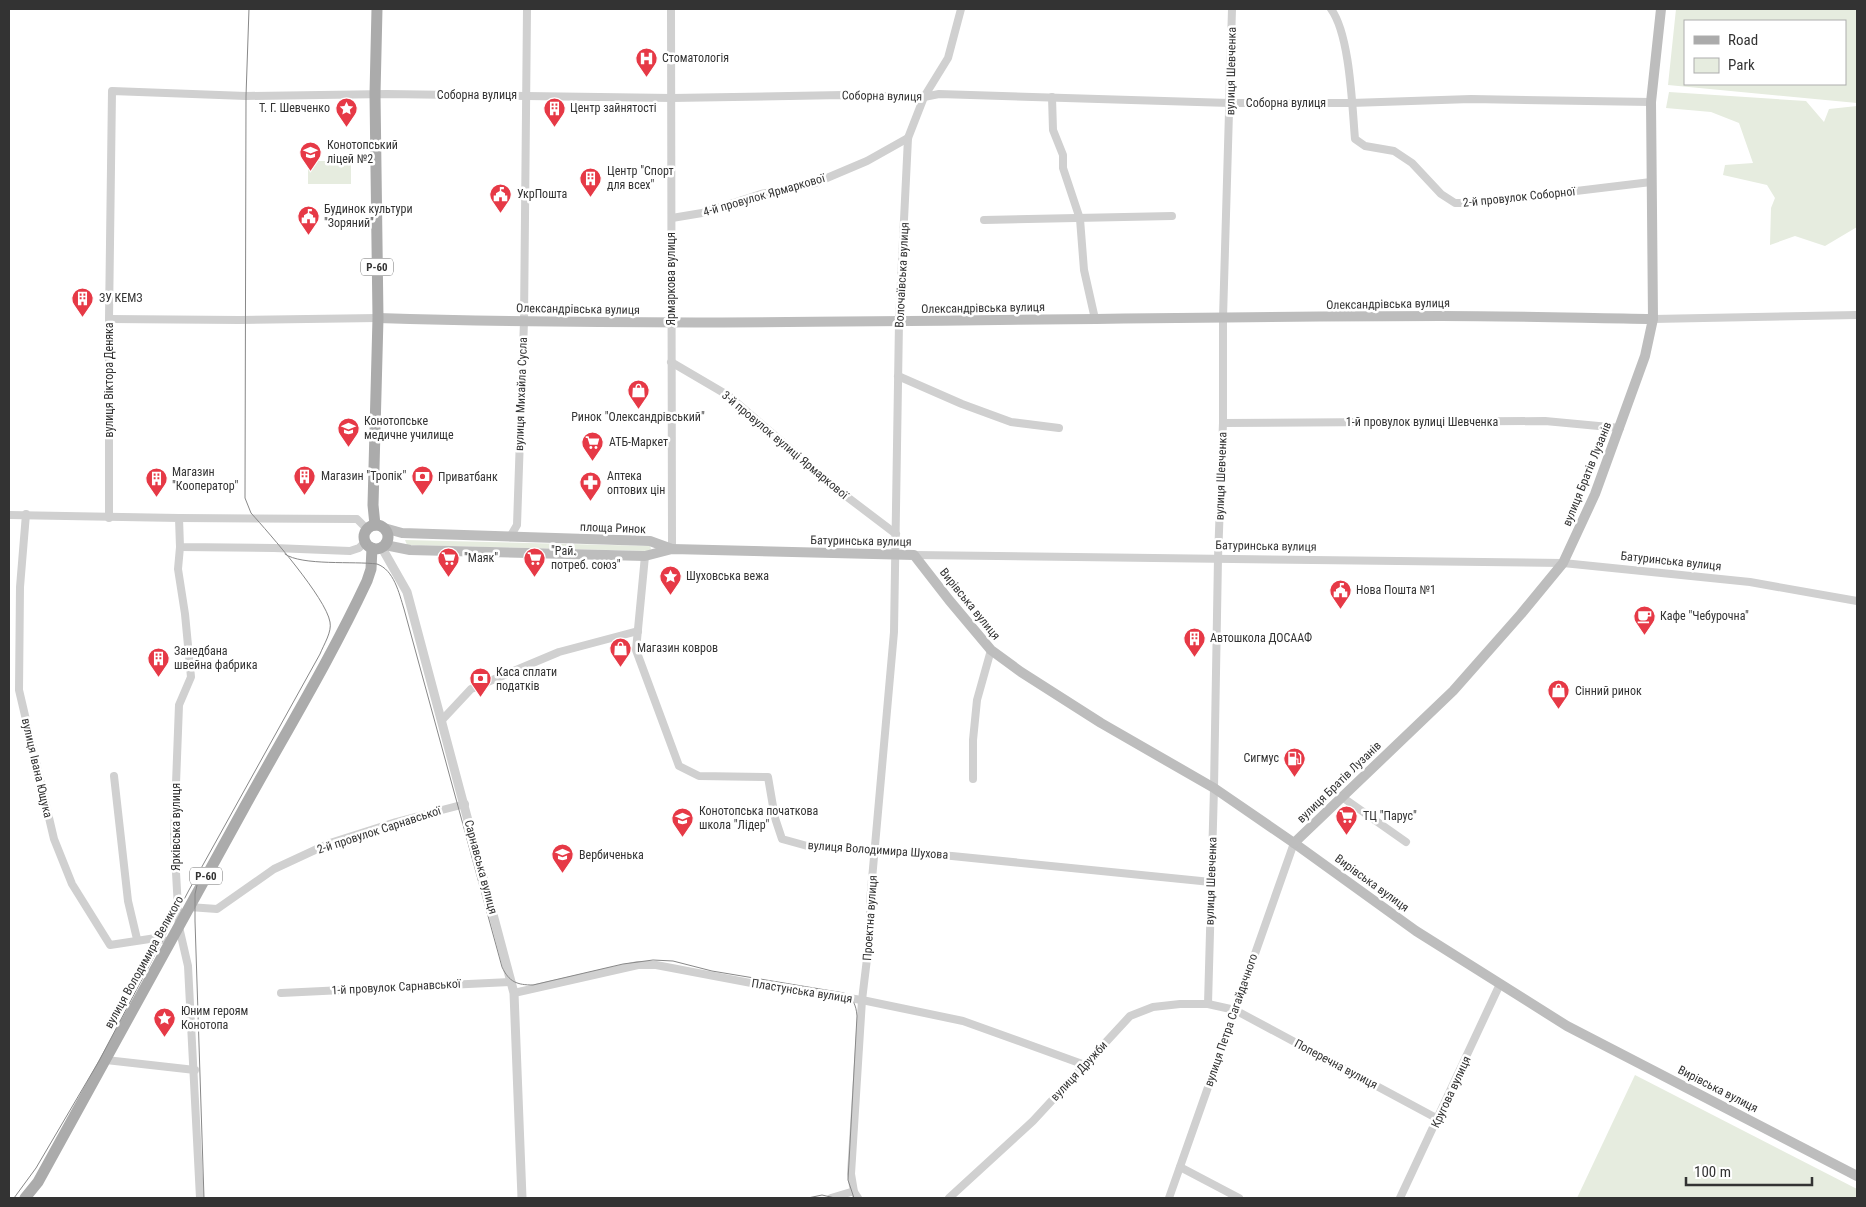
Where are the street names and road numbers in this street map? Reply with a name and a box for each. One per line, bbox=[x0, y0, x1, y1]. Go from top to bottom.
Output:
street label: вулиця Шевченка bbox=[1223, 26, 1239, 115]
street label: Соборна вулиця bbox=[437, 88, 517, 102]
street label: Соборна вулиця bbox=[842, 88, 922, 104]
street label: Соборна вулиця bbox=[1246, 96, 1326, 110]
street label: 4-й провулок Ярмаркової bbox=[702, 171, 828, 219]
street label: 2-й провулок Соборної bbox=[1462, 184, 1577, 210]
street label: Волочаївська вулиця bbox=[892, 222, 912, 328]
street label: Ярмаркова вулиця bbox=[664, 232, 678, 326]
road number: Р-60 bbox=[361, 258, 393, 276]
street label: Олександрівська вулиця bbox=[1326, 296, 1450, 312]
street label: Олександрівська вулиця bbox=[921, 300, 1045, 316]
street label: Олександрівська вулиця bbox=[516, 301, 640, 317]
street label: вулиця Віктора Деняка bbox=[102, 322, 116, 438]
street label: вулиця Михайла Сусла bbox=[512, 337, 530, 451]
street label: 3-й провулок вулиці Ярмаркової bbox=[719, 388, 852, 503]
street label: 1-й провулок вулиці Шевченка bbox=[1346, 415, 1498, 429]
street label: вулиця Братів Лузанів bbox=[1560, 420, 1614, 528]
street label: вулиця Шевченка bbox=[1212, 431, 1230, 520]
street label: площа Ринок bbox=[580, 520, 646, 536]
street label: Батуринська вулиця bbox=[810, 533, 912, 549]
street label: Батуринська вулиця bbox=[1215, 538, 1317, 554]
street label: Батуринська вулиця bbox=[1620, 549, 1722, 573]
street label: Вирівська вулиця bbox=[937, 565, 1003, 643]
street label: вулиця Івана Ющука bbox=[19, 717, 55, 819]
street label: вулиця Братів Лузанів bbox=[1294, 738, 1384, 826]
street label: Ярківська вулиця bbox=[169, 783, 183, 871]
street label: 2-й провулок Сарнавської bbox=[315, 803, 444, 857]
street label: Сарнавська вулиця bbox=[462, 818, 500, 916]
street label: вулиця Шевченка bbox=[1202, 836, 1220, 925]
street label: вулиця Володимира Шухова bbox=[807, 838, 949, 862]
street label: Вирівська вулиця bbox=[1332, 851, 1412, 915]
road number: Р-60 bbox=[190, 868, 222, 884]
street label: Проектна вулиця bbox=[860, 875, 880, 961]
street label: вулиця Володимира Великого bbox=[102, 893, 186, 1031]
street label: вулиця Петра Сагайдачного bbox=[1202, 952, 1260, 1088]
street label: Пластунська вулиця bbox=[751, 976, 853, 1006]
street label: 1-й провулок Сарнавської bbox=[331, 977, 462, 997]
street label: Поперечна вулиця bbox=[1292, 1036, 1380, 1092]
street label: вулиця Дружби bbox=[1048, 1038, 1110, 1104]
street label: Кругова вулиця bbox=[1428, 1054, 1474, 1130]
street label: Вирівська вулиця bbox=[1676, 1063, 1760, 1115]

